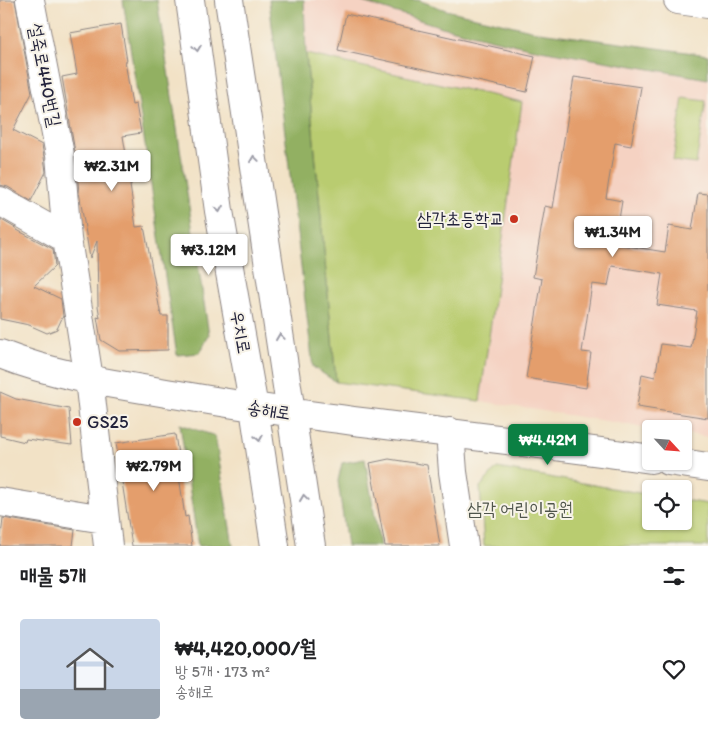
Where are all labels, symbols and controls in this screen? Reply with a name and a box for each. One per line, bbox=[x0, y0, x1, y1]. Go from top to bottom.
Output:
street label: 설죽로440번길 bbox=[24, 21, 66, 129]
one-way arrow bbox=[191, 45, 202, 53]
pin: ₩2.31M bbox=[71, 150, 153, 192]
one-way arrow bbox=[249, 155, 260, 163]
text: ₩2.31M bbox=[85, 156, 139, 175]
one-way arrow bbox=[213, 206, 224, 214]
place label: 삼각초등학교 bbox=[417, 208, 504, 230]
marker: 삼각초등학교 bbox=[508, 213, 520, 225]
pin: ₩1.34M bbox=[572, 216, 654, 258]
text: ₩1.34M bbox=[585, 222, 641, 241]
pin: ₩3.12M bbox=[168, 234, 250, 276]
text: ₩3.12M bbox=[182, 240, 236, 259]
street label: 우치로 bbox=[226, 309, 256, 355]
one-way arrow bbox=[276, 333, 286, 341]
street label: 송해로 bbox=[246, 396, 292, 424]
place label: GS25 bbox=[87, 411, 128, 433]
marker: GS25 bbox=[71, 416, 83, 428]
north arrow bbox=[642, 420, 692, 470]
map controls bbox=[642, 420, 692, 530]
pin: ₩4.42M bbox=[507, 424, 589, 466]
text: ₩4.42M bbox=[519, 430, 577, 449]
one-way arrow bbox=[253, 434, 263, 443]
pin: ₩2.79M bbox=[113, 450, 195, 492]
text: ₩2.79M bbox=[127, 456, 181, 475]
button: locate bbox=[642, 480, 692, 530]
one-way arrow bbox=[299, 493, 310, 501]
park label: 삼각 어린이공원 bbox=[467, 498, 573, 520]
icon: filters bbox=[660, 562, 688, 590]
text: 매물 5개 bbox=[20, 563, 86, 588]
text: ₩4,420,000/월 bbox=[175, 635, 317, 660]
icon: home bbox=[60, 639, 120, 699]
icon: heart bbox=[660, 655, 688, 683]
text: 방 5개 · 173 m² bbox=[175, 662, 270, 681]
text: 송해로 bbox=[175, 682, 214, 701]

